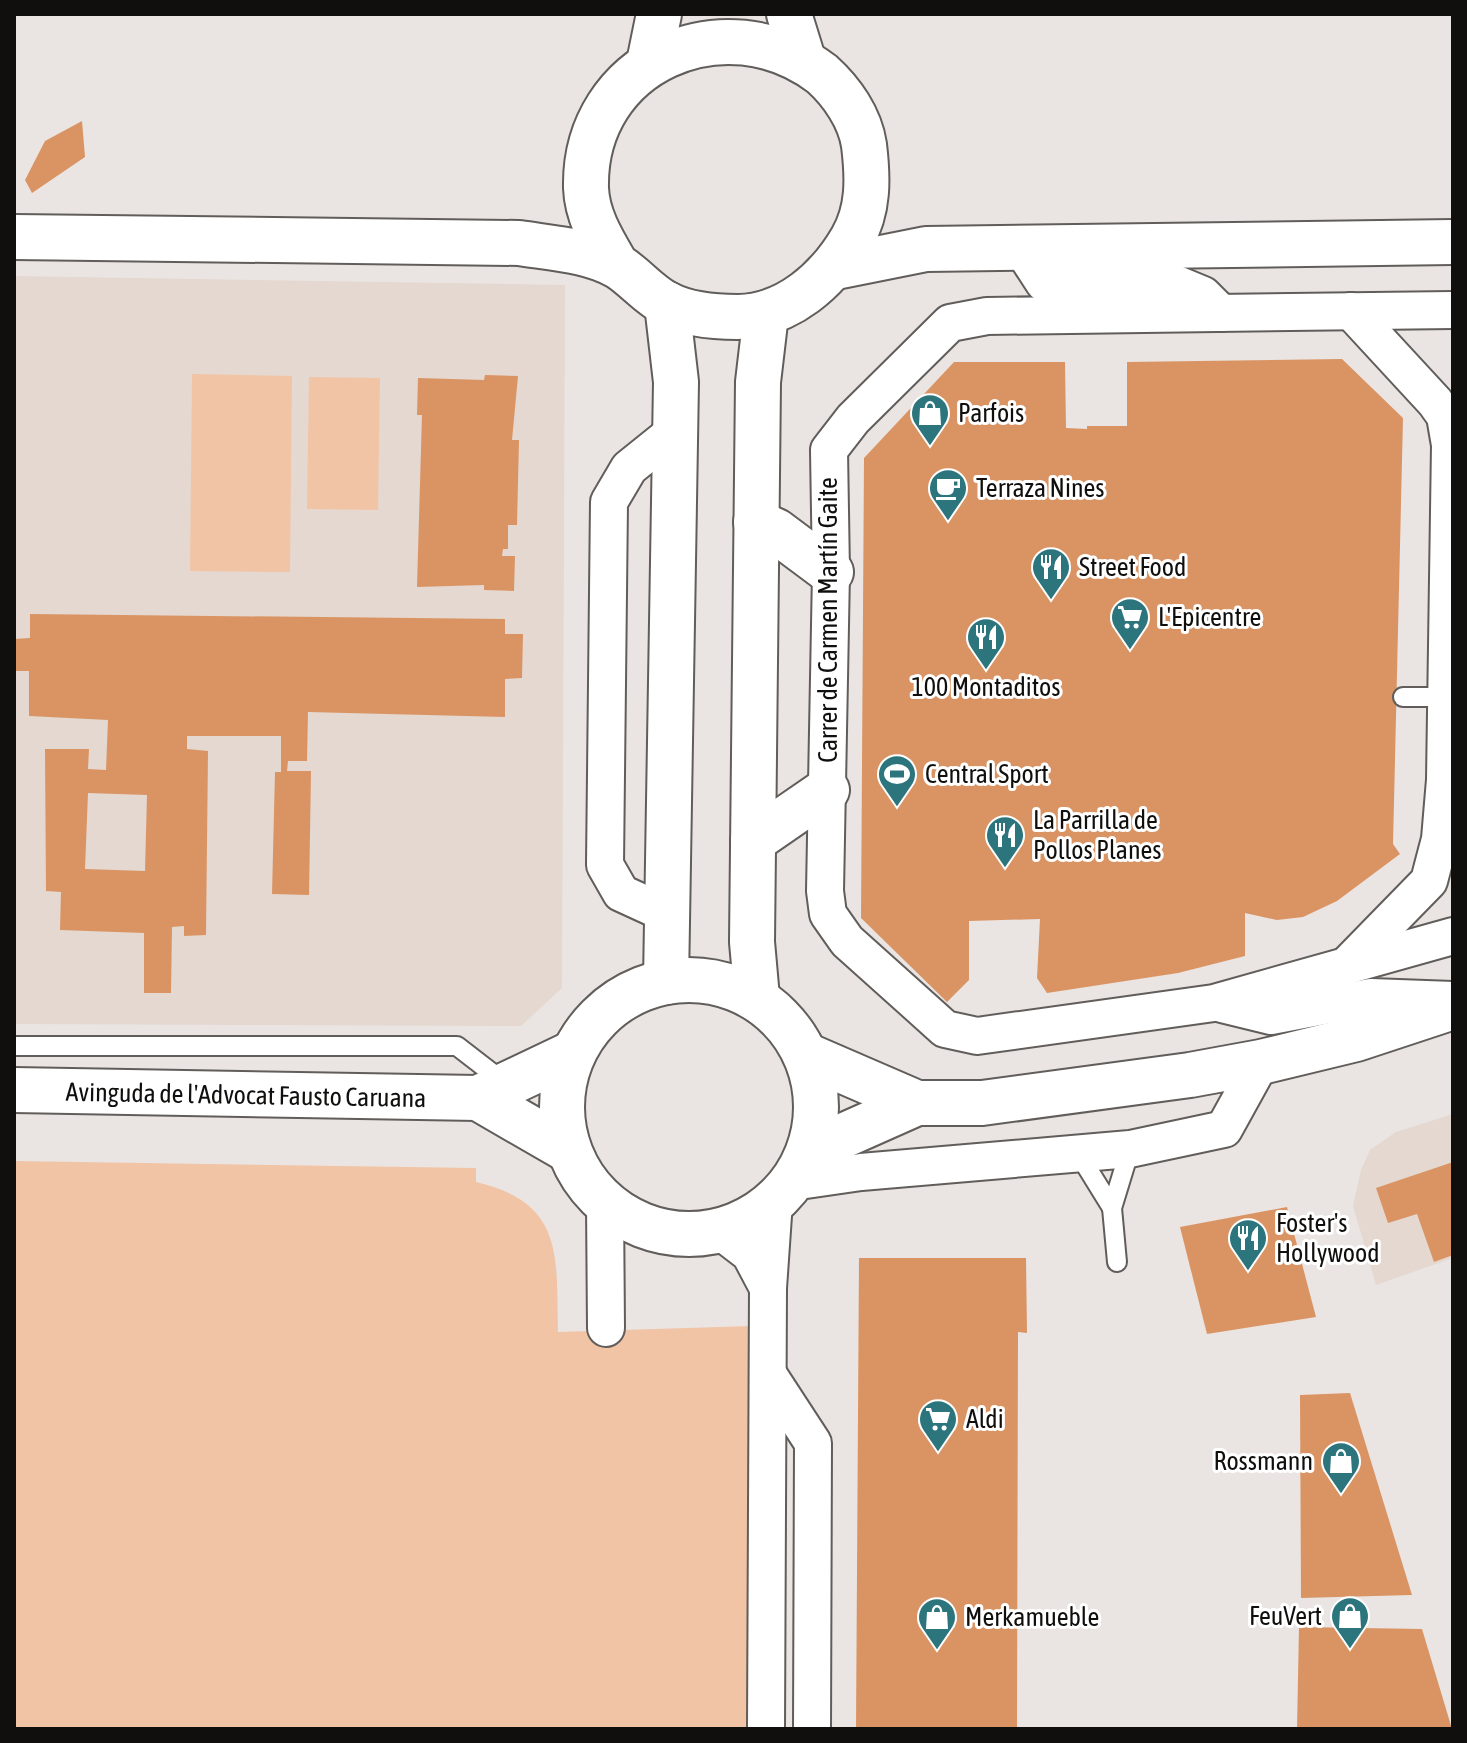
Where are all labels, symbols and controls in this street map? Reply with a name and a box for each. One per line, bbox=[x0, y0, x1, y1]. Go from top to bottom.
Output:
shop icon: Parfois bbox=[909, 392, 951, 447]
place label: Parfois bbox=[958, 398, 1024, 428]
cafe icon: Terraza Nines bbox=[927, 467, 969, 522]
place label: Terraza Nines bbox=[976, 473, 1105, 503]
street label: Carrer de Carmen Martín Gaite bbox=[813, 477, 843, 763]
restaurant icon: Street Food bbox=[1030, 546, 1072, 601]
place label: Street Food bbox=[1079, 552, 1186, 582]
supermarket icon: L'Epicentre bbox=[1109, 596, 1151, 651]
place label: L'Epicentre bbox=[1158, 602, 1261, 632]
restaurant icon: 100 Montaditos bbox=[965, 616, 1007, 671]
place label: 100 Montaditos bbox=[912, 672, 1060, 702]
sports icon: Central Sport bbox=[876, 753, 918, 808]
place label: Central Sport bbox=[925, 759, 1049, 789]
place label: La Parrilla de Pollos Planes bbox=[1033, 805, 1162, 865]
restaurant icon: La Parrilla de Pollos Planes bbox=[984, 814, 1026, 869]
street label: Avinguda de l'Advocat Fausto Caruana bbox=[65, 1077, 427, 1113]
place label: Foster's Hollywood bbox=[1276, 1208, 1380, 1268]
restaurant icon: Foster's Hollywood bbox=[1227, 1217, 1269, 1272]
supermarket icon: Aldi bbox=[917, 1398, 959, 1453]
place label: Aldi bbox=[966, 1404, 1004, 1434]
shop icon: Rossmann bbox=[1320, 1440, 1362, 1495]
place label: Rossmann bbox=[1213, 1446, 1313, 1476]
shop icon: FeuVert bbox=[1329, 1595, 1371, 1650]
shop icon: Merkamueble bbox=[916, 1596, 958, 1651]
place label: FeuVert bbox=[1249, 1601, 1322, 1631]
place label: Merkamueble bbox=[965, 1602, 1099, 1632]

